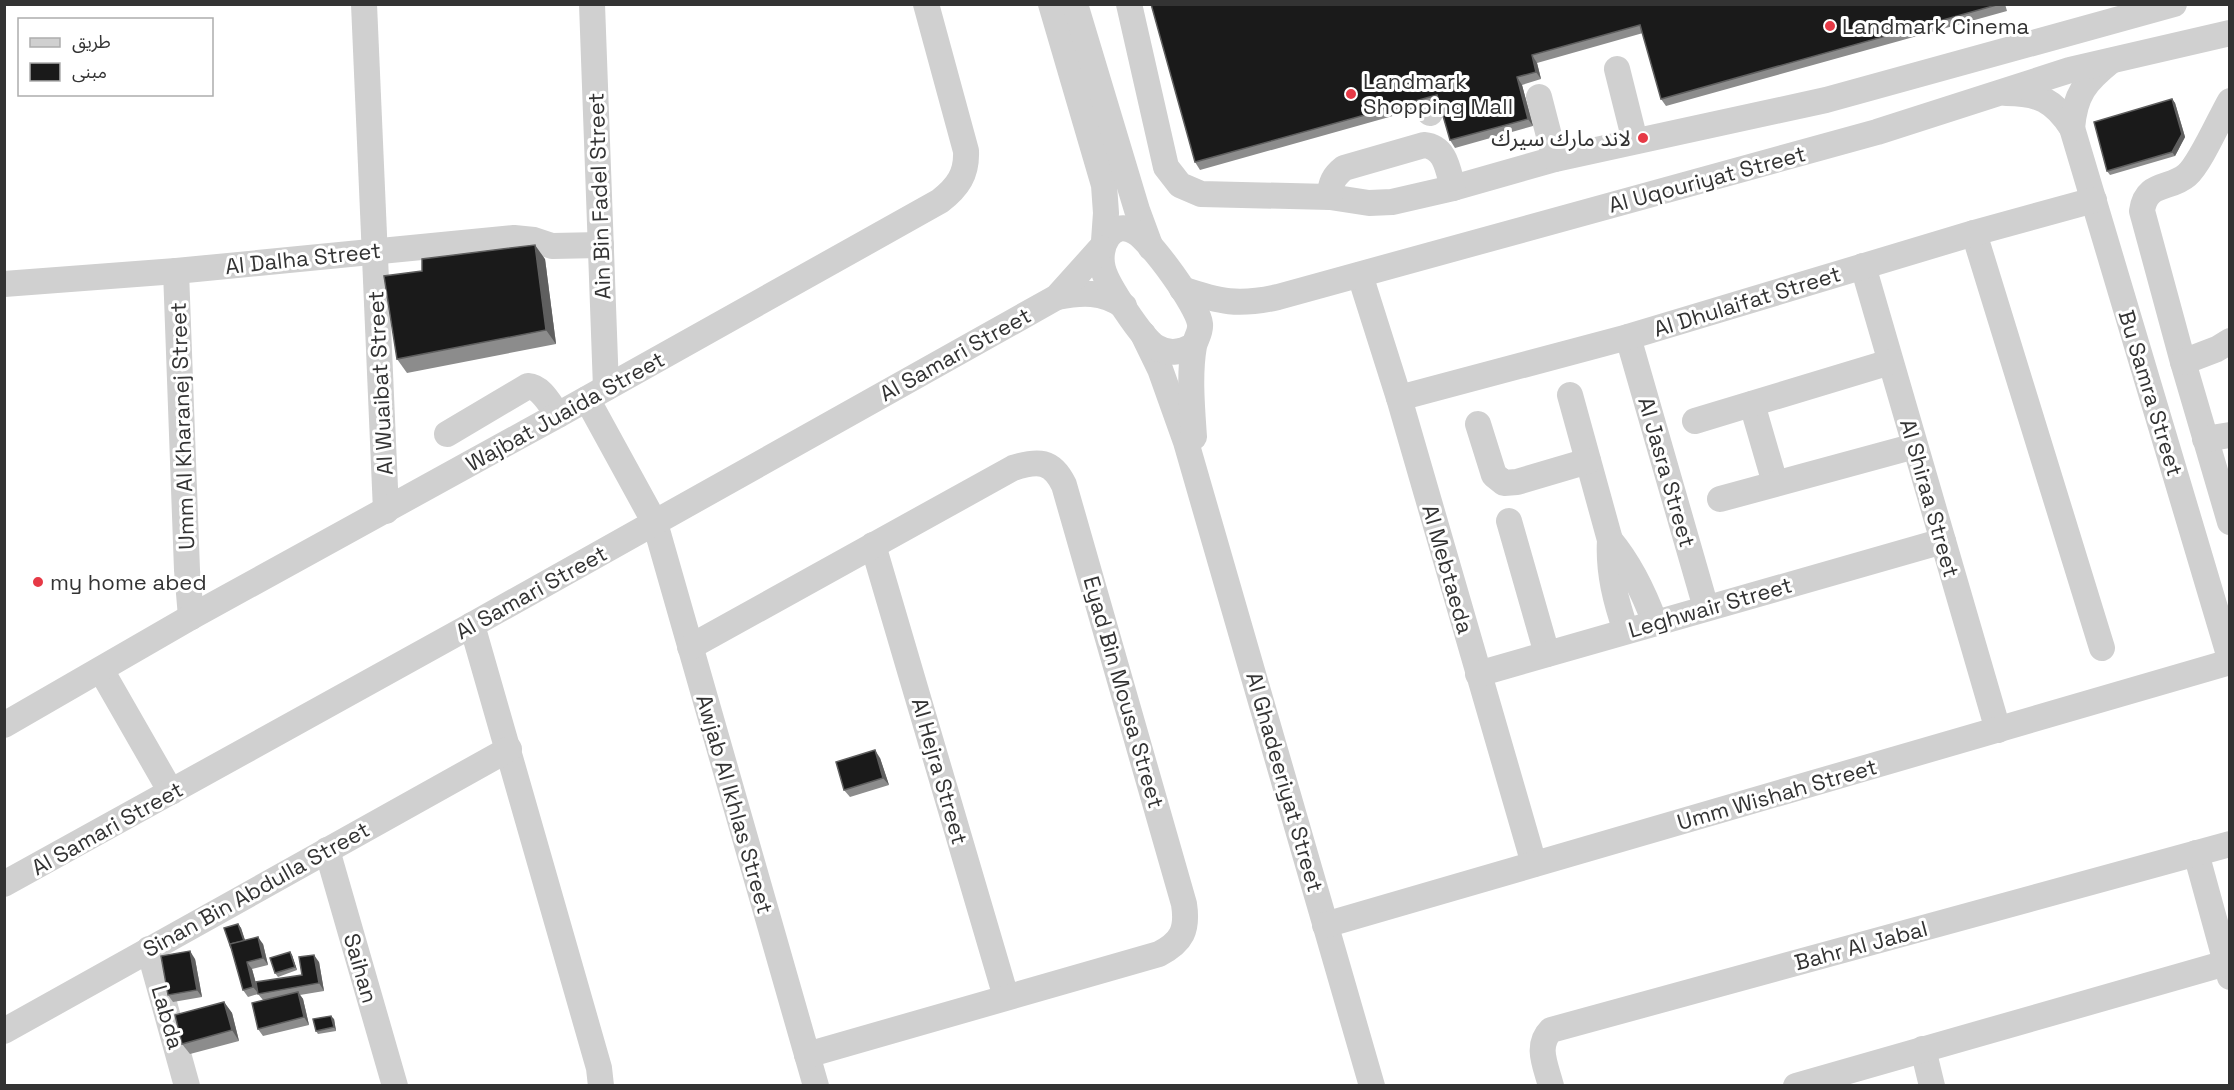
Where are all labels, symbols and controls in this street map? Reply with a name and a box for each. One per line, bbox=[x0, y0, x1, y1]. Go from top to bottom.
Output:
place label: Landmark Cinema bbox=[1842, 12, 2030, 40]
legend bbox=[18, 18, 213, 96]
marker: Landmark Cinema bbox=[1823, 19, 1837, 33]
text: طريق bbox=[72, 30, 111, 53]
text: مبنى bbox=[72, 60, 107, 83]
place label: Landmark Shopping Mall bbox=[1363, 67, 1513, 120]
marker: Landmark Shopping Mall bbox=[1344, 87, 1358, 101]
street label: Ain Bin Fadel Street bbox=[581, 92, 617, 300]
place label: لاند مارك سيرك bbox=[1491, 124, 1631, 152]
marker: لاند مارك سيرك bbox=[1636, 131, 1650, 145]
street label: Al Uqouriyat Street bbox=[1605, 139, 1809, 219]
street label: Al Dalha Street bbox=[224, 236, 382, 280]
street label: Al Dhulaifat Street bbox=[1650, 259, 1844, 343]
street label: Al Wuaibat Street bbox=[361, 290, 399, 476]
street label: Al Samari Street bbox=[874, 301, 1036, 407]
street label: Umm Al Kharanej Street bbox=[164, 302, 200, 550]
street label: Bu Samra Street bbox=[2112, 307, 2190, 479]
street label: Wajbat Juaida Street bbox=[461, 345, 669, 477]
street label: Al Jasra Street bbox=[1632, 394, 1702, 550]
street label: Al Shiraa Street bbox=[1894, 416, 1966, 580]
street label: Al Mebtaeda bbox=[1416, 501, 1480, 637]
street label: Al Samari Street bbox=[450, 539, 612, 645]
place label: my home abed bbox=[50, 568, 207, 596]
street label: Leghwair Street bbox=[1625, 570, 1795, 644]
street label: Eyad Bin Mousa Street bbox=[1077, 573, 1171, 811]
marker: my home abed bbox=[31, 575, 45, 589]
street label: Al Ghadeeriyat Street bbox=[1240, 669, 1330, 895]
street label: Awjab Al Ikhlas Street bbox=[690, 691, 780, 917]
street label: Al Hejra Street bbox=[906, 694, 974, 848]
street label: Umm Wishah Street bbox=[1674, 752, 1880, 836]
street label: Al Samari Street bbox=[26, 775, 188, 881]
street label: Sinan Bin Abdulla Street bbox=[138, 815, 374, 963]
street label: Bahr Al Jabal bbox=[1791, 914, 1931, 976]
street label: Saihan bbox=[338, 930, 384, 1006]
street label: Labda bbox=[145, 982, 191, 1053]

